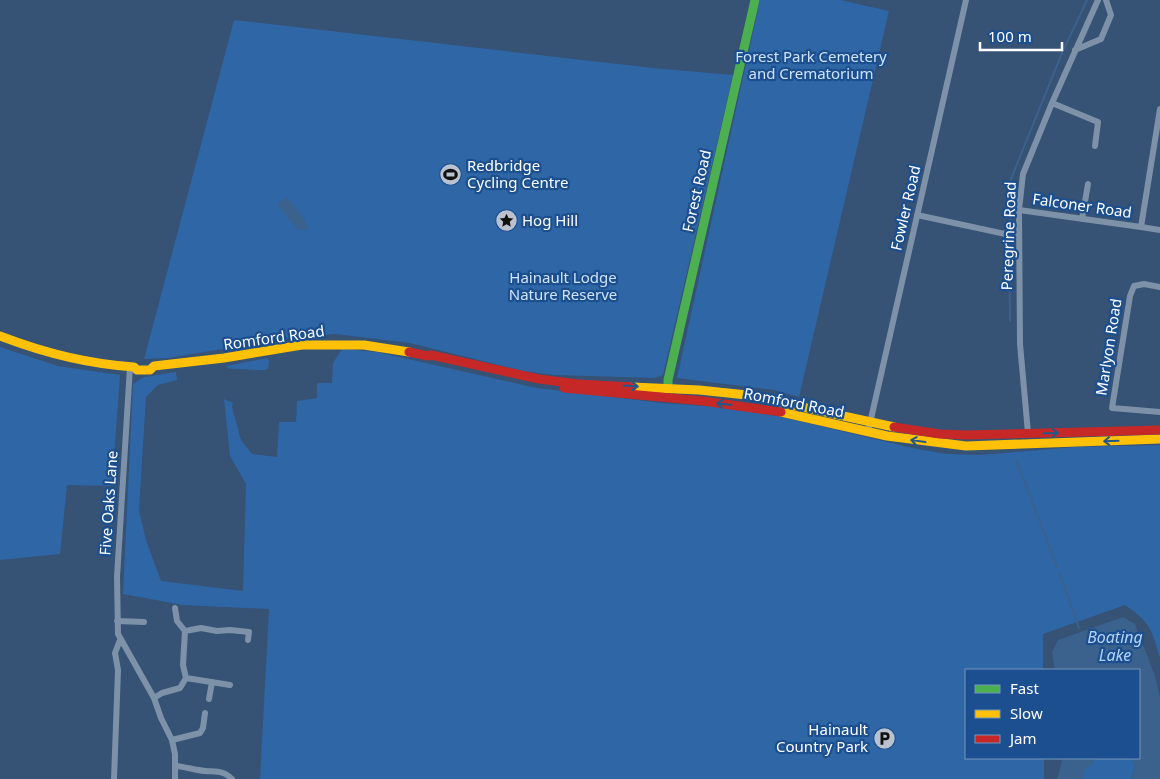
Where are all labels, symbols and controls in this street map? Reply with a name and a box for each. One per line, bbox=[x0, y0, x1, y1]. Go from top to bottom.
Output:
scale bar bbox=[980, 20, 1062, 52]
text: 100 m bbox=[988, 26, 1032, 46]
park label: Forest Park Cemetery and Crematorium bbox=[735, 46, 887, 83]
street label: Forest Road bbox=[677, 148, 715, 234]
place label: Redbridge Cycling Centre bbox=[467, 155, 568, 192]
sports icon: Redbridge Cycling Centre bbox=[439, 163, 463, 187]
street label: Fowler Road bbox=[886, 163, 925, 252]
street label: Peregrine Road bbox=[996, 181, 1020, 291]
street label: Falconer Road bbox=[1031, 188, 1133, 222]
place icon: Hog Hill bbox=[494, 209, 518, 233]
place label: Hog Hill bbox=[522, 210, 578, 230]
park label: Hainault Lodge Nature Reserve bbox=[509, 267, 617, 304]
street label: Marlyon Road bbox=[1090, 297, 1126, 397]
street label: Romford Road bbox=[222, 320, 326, 354]
one-way arrow bbox=[622, 381, 638, 390]
street label: Romford Road bbox=[742, 382, 846, 422]
one-way arrow bbox=[716, 399, 732, 409]
one-way arrow bbox=[1043, 428, 1059, 437]
one-way arrow bbox=[910, 436, 926, 446]
one-way arrow bbox=[1104, 436, 1120, 445]
street label: Five Oaks Lane bbox=[94, 450, 122, 556]
water label: Boating Lake bbox=[1087, 626, 1143, 666]
legend bbox=[965, 669, 1140, 759]
text: Fast bbox=[1010, 678, 1039, 698]
text: Slow bbox=[1010, 703, 1043, 723]
place label: Hainault Country Park bbox=[776, 719, 869, 756]
parking icon: Hainault Country Park bbox=[872, 727, 896, 751]
text: Jam bbox=[1008, 728, 1037, 748]

